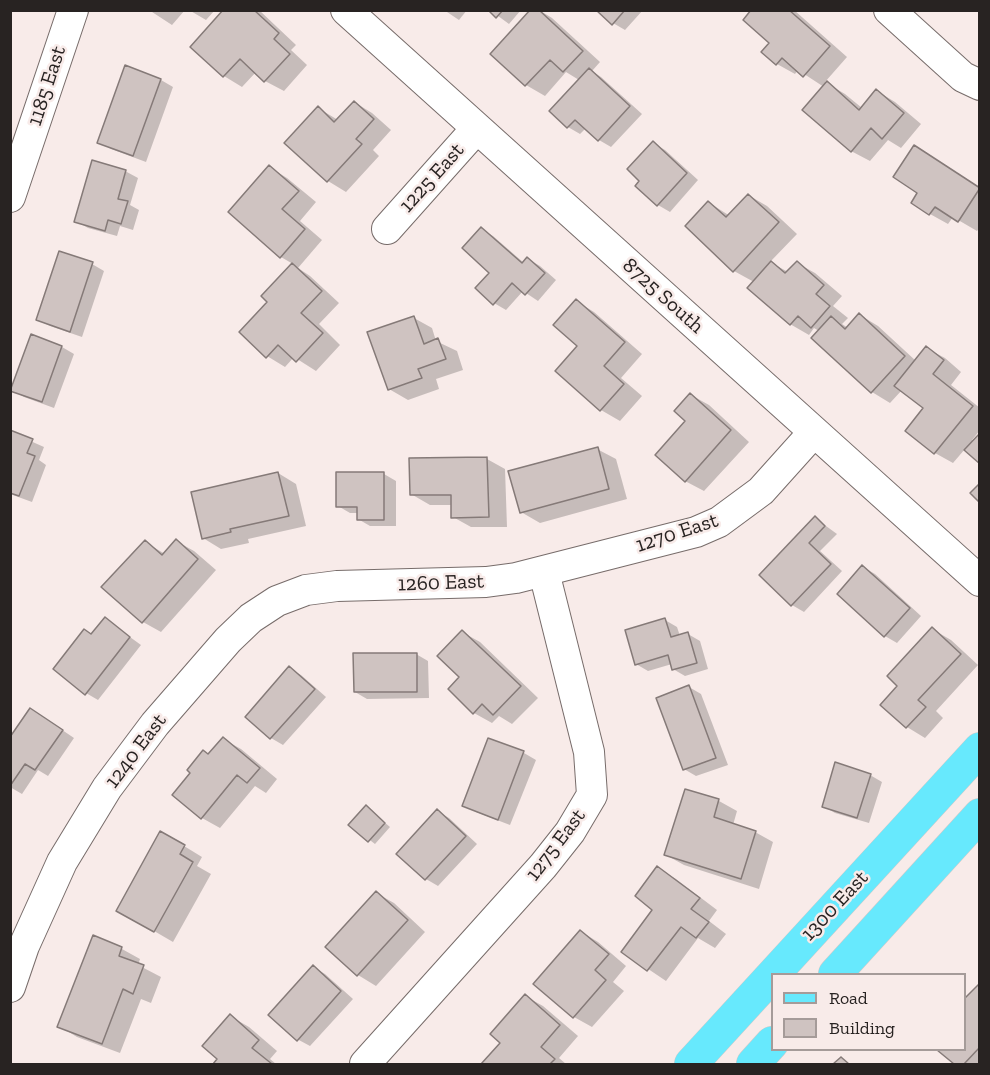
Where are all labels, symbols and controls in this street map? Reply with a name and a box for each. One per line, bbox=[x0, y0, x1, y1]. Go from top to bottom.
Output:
street label: 1185 East bbox=[22, 43, 72, 129]
street label: 1225 East bbox=[394, 138, 470, 218]
street label: 8725 South bbox=[617, 253, 709, 339]
street label: 1270 East bbox=[633, 508, 721, 558]
street label: 1260 East bbox=[397, 569, 485, 597]
street label: 1240 East bbox=[100, 709, 172, 793]
street label: 1275 East bbox=[521, 804, 591, 886]
street label: 1300 East bbox=[796, 866, 874, 946]
legend bbox=[771, 973, 966, 1051]
text: Road bbox=[829, 987, 868, 1009]
text: Building bbox=[829, 1017, 895, 1039]

